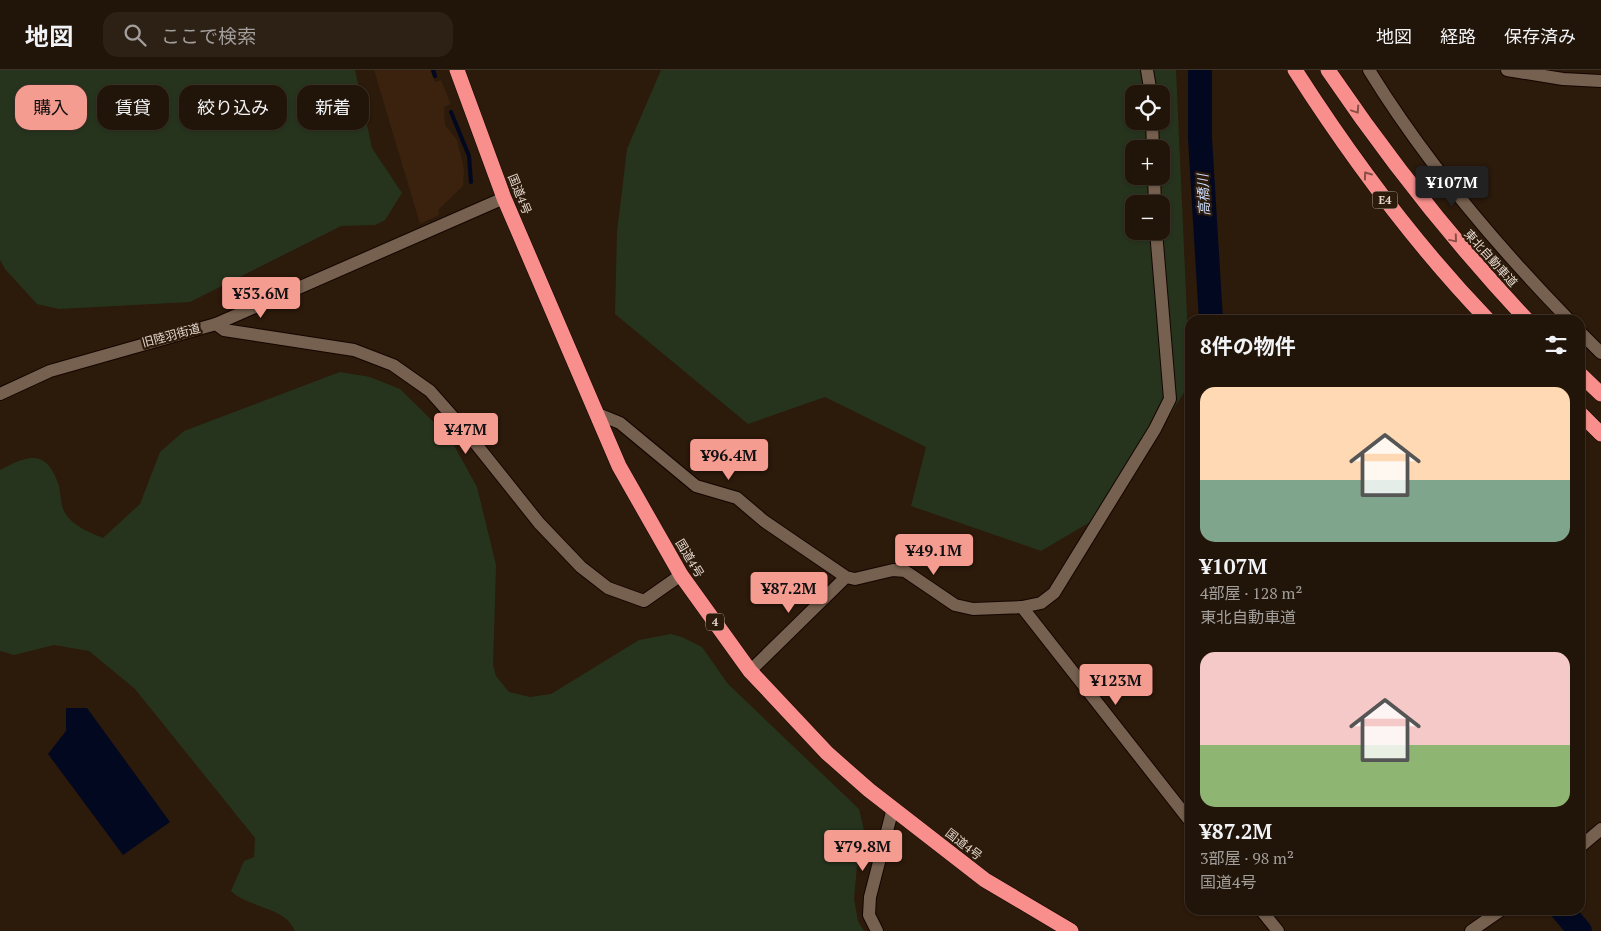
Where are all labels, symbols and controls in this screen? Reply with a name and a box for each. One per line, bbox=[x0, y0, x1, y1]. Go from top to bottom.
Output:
search box bbox=[103, 12, 453, 57]
text: 地図 bbox=[25, 20, 73, 52]
icon: search bbox=[121, 21, 149, 49]
text: ここで検索 bbox=[161, 23, 256, 48]
text: 地図 bbox=[1376, 24, 1412, 48]
text: 経路 bbox=[1440, 24, 1476, 48]
text: 保存済み bbox=[1504, 24, 1576, 48]
chip: 購入 bbox=[15, 85, 87, 130]
chip: 賃貸 bbox=[97, 85, 169, 130]
chip: 絞り込み bbox=[179, 85, 287, 130]
chip: 新着 bbox=[297, 85, 369, 130]
map controls bbox=[1125, 85, 1170, 240]
button: locate bbox=[1125, 85, 1170, 130]
one-way arrow bbox=[1349, 105, 1359, 114]
button: + bbox=[1125, 140, 1170, 185]
pin: ¥107M bbox=[1417, 166, 1487, 208]
one-way arrow bbox=[1364, 171, 1373, 181]
text: ¥107M bbox=[1426, 171, 1478, 193]
street label: 国道4号 bbox=[505, 172, 535, 216]
water label: 高橋川 bbox=[1192, 172, 1214, 216]
road number: E4 bbox=[1372, 192, 1398, 208]
button: − bbox=[1125, 195, 1170, 240]
street label: 東北自動車道 bbox=[1461, 226, 1521, 290]
one-way arrow bbox=[1449, 234, 1458, 243]
pin: ¥53.6M bbox=[220, 276, 302, 319]
text: ¥53.6M bbox=[233, 282, 289, 304]
street label: 旧陸羽街道 bbox=[140, 320, 202, 350]
icon: filters bbox=[1542, 331, 1570, 359]
text: 8件の物件 bbox=[1200, 332, 1296, 360]
pin: ¥47M bbox=[436, 412, 496, 455]
text: ¥47M bbox=[445, 418, 487, 440]
icon: home bbox=[1340, 420, 1430, 510]
pin: ¥96.4M bbox=[688, 438, 770, 481]
text: ¥96.4M bbox=[701, 444, 757, 466]
pin: ¥49.1M bbox=[893, 534, 975, 576]
street label: 国道4号 bbox=[673, 536, 707, 580]
text: ¥49.1M bbox=[906, 539, 962, 561]
text: ¥107M bbox=[1200, 552, 1267, 580]
pin: ¥87.2M bbox=[748, 572, 830, 614]
text: ¥87.2M bbox=[762, 577, 816, 599]
text: 4部屋 · 128 m² bbox=[1200, 582, 1302, 604]
text: 東北自動車道 bbox=[1200, 606, 1296, 628]
road number: 4 bbox=[706, 614, 724, 630]
pin: ¥123M bbox=[1081, 664, 1151, 706]
text: ¥123M bbox=[1090, 669, 1142, 691]
icon: home bbox=[1340, 685, 1430, 775]
text: ¥87.2M bbox=[1200, 817, 1272, 845]
street label: 国道4号 bbox=[943, 825, 985, 863]
pin: ¥79.8M bbox=[822, 830, 904, 872]
text: ¥79.8M bbox=[835, 835, 891, 857]
text: 3部屋 · 98 m² bbox=[1200, 847, 1294, 869]
text: 国道4号 bbox=[1200, 871, 1257, 893]

